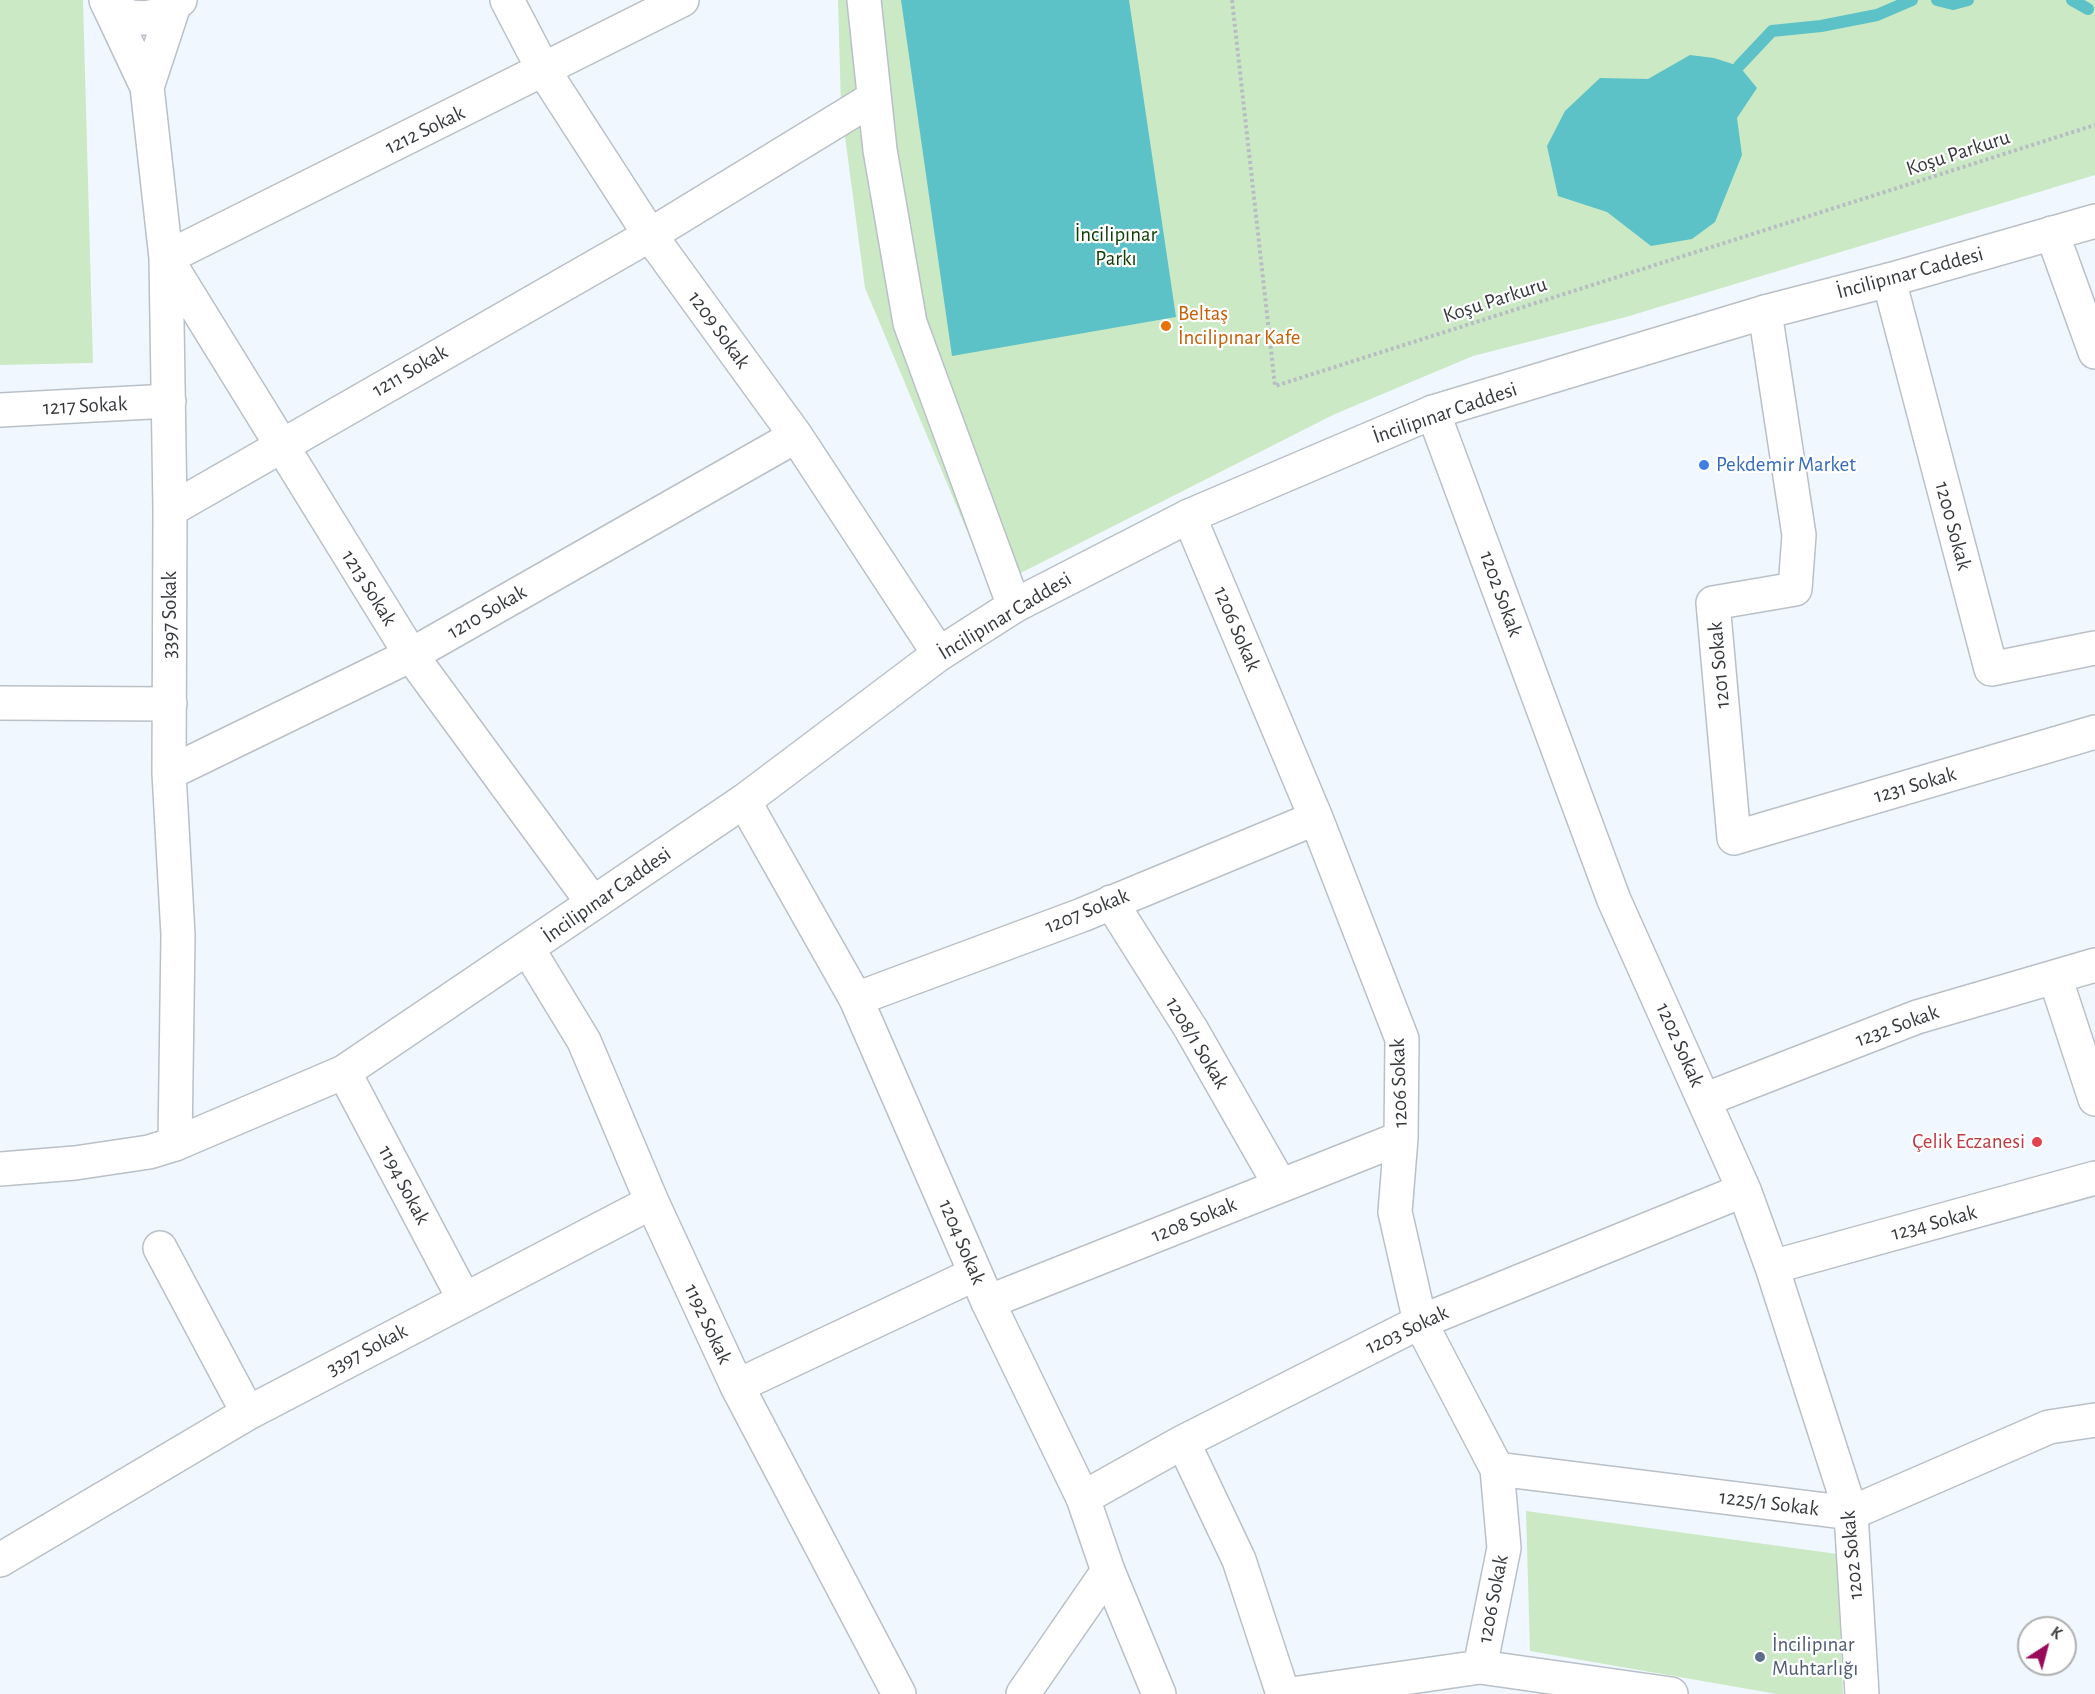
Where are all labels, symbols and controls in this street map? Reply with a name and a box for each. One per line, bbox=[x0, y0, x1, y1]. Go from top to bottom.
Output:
street label: 1212 Sokak bbox=[381, 100, 469, 160]
street label: Koşu Parkuru bbox=[1903, 124, 2013, 182]
park label: İncilipınar Parkı bbox=[1075, 222, 1157, 272]
street label: İncilipınar Caddesi bbox=[1834, 241, 1986, 305]
street label: Koşu Parkuru bbox=[1440, 271, 1550, 329]
street label: 1209 Sokak bbox=[683, 286, 755, 374]
place label: Beltaş İncilipınar Kafe bbox=[1178, 301, 1300, 351]
marker: Beltaş İncilipınar Kafe bbox=[1159, 319, 1173, 333]
street label: 1211 Sokak bbox=[368, 339, 452, 403]
street label: İncilipınar Caddesi bbox=[1370, 377, 1520, 449]
street label: 1217 Sokak bbox=[42, 391, 128, 421]
place label: Pekdemir Market bbox=[1716, 452, 1856, 478]
marker: Pekdemir Market bbox=[1697, 458, 1711, 472]
street label: 1200 Sokak bbox=[1929, 479, 1977, 573]
street label: 1213 Sokak bbox=[336, 546, 402, 630]
street label: 1202 Sokak bbox=[1474, 548, 1528, 640]
street label: İncilipınar Caddesi bbox=[934, 566, 1076, 666]
street label: 3397 Sokak bbox=[157, 571, 183, 659]
street label: 1210 Sokak bbox=[443, 579, 531, 645]
street label: 1206 Sokak bbox=[1208, 583, 1266, 675]
street label: 1201 Sokak bbox=[1703, 621, 1735, 709]
street label: 1231 Sokak bbox=[1871, 761, 1959, 809]
street label: İncilipınar Caddesi bbox=[538, 841, 676, 949]
street label: 1207 Sokak bbox=[1041, 883, 1133, 939]
street label: 1208/1 Sokak bbox=[1160, 992, 1234, 1094]
street label: 1202 Sokak bbox=[1650, 999, 1710, 1091]
street label: 1232 Sokak bbox=[1852, 999, 1942, 1053]
street label: 1206 Sokak bbox=[1385, 1038, 1413, 1128]
place label: Çelik Eczanesi bbox=[1912, 1129, 2025, 1155]
marker: Çelik Eczanesi bbox=[2030, 1135, 2044, 1149]
street label: 1194 Sokak bbox=[373, 1141, 435, 1229]
street label: 1208 Sokak bbox=[1148, 1192, 1240, 1248]
street label: 1204 Sokak bbox=[933, 1196, 991, 1288]
street label: 1234 Sokak bbox=[1889, 1200, 1979, 1246]
street label: 1192 Sokak bbox=[678, 1280, 738, 1368]
street label: 1203 Sokak bbox=[1362, 1300, 1452, 1360]
street label: 3397 Sokak bbox=[322, 1318, 412, 1382]
street label: 1225/1 Sokak bbox=[1718, 1484, 1820, 1522]
street label: 1202 Sokak bbox=[1836, 1510, 1868, 1600]
street label: 1206 Sokak bbox=[1472, 1553, 1514, 1645]
north arrow bbox=[2017, 1616, 2077, 1676]
text: K bbox=[2048, 1624, 2065, 1642]
place label: İncilipınar Muhtarlığı bbox=[1772, 1632, 1858, 1682]
marker: İncilipınar Muhtarlığı bbox=[1753, 1650, 1767, 1664]

